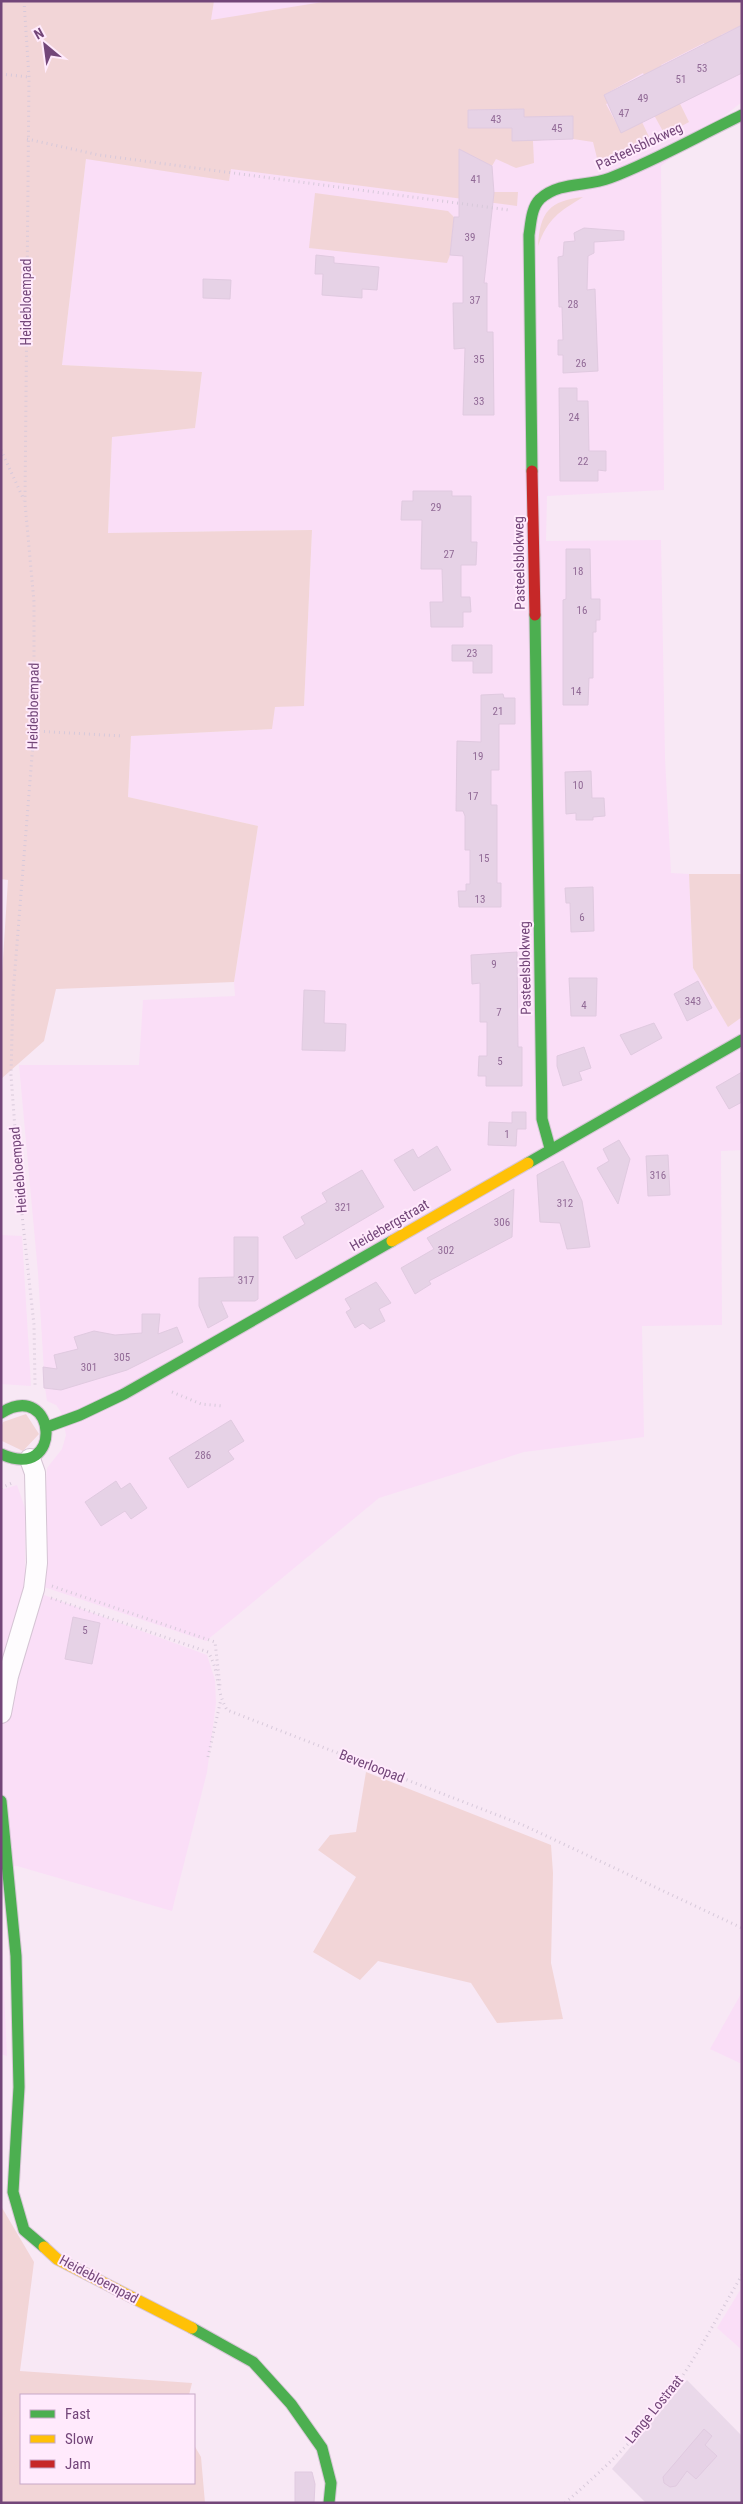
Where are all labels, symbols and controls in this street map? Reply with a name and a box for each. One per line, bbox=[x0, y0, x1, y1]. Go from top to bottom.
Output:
north arrow bbox=[20, 20, 70, 70]
text: N bbox=[31, 25, 46, 43]
house number: 53 bbox=[697, 62, 707, 75]
house number: 51 bbox=[676, 73, 686, 86]
house number: 49 bbox=[638, 92, 648, 105]
house number: 47 bbox=[619, 107, 629, 120]
house number: 43 bbox=[491, 113, 501, 126]
street label: Pasteelsblokweg bbox=[593, 119, 685, 173]
house number: 45 bbox=[552, 122, 562, 135]
house number: 41 bbox=[471, 173, 481, 186]
house number: 39 bbox=[465, 231, 475, 244]
street label: Heidebloempad bbox=[18, 259, 34, 345]
house number: 37 bbox=[470, 294, 480, 307]
house number: 28 bbox=[568, 298, 578, 311]
house number: 35 bbox=[474, 353, 484, 366]
house number: 26 bbox=[576, 357, 586, 370]
house number: 33 bbox=[474, 395, 484, 408]
house number: 24 bbox=[569, 411, 580, 424]
house number: 22 bbox=[578, 455, 588, 468]
house number: 29 bbox=[431, 501, 441, 514]
street label: Pasteelsblokweg bbox=[510, 516, 528, 610]
house number: 27 bbox=[444, 548, 454, 561]
house number: 18 bbox=[573, 565, 583, 578]
house number: 16 bbox=[577, 604, 587, 617]
house number: 23 bbox=[467, 647, 477, 660]
street label: Heidebloempad bbox=[24, 662, 42, 750]
house number: 14 bbox=[571, 685, 582, 698]
house number: 21 bbox=[493, 705, 503, 718]
house number: 19 bbox=[473, 750, 483, 763]
house number: 10 bbox=[573, 779, 583, 792]
house number: 17 bbox=[468, 790, 478, 803]
house number: 15 bbox=[479, 852, 489, 865]
house number: 13 bbox=[475, 893, 485, 906]
house number: 6 bbox=[579, 911, 585, 924]
street label: Pasteelsblokweg bbox=[516, 921, 534, 1015]
house number: 9 bbox=[491, 958, 497, 971]
house number: 343 bbox=[685, 995, 701, 1008]
house number: 4 bbox=[581, 999, 587, 1012]
house number: 7 bbox=[496, 1006, 502, 1019]
house number: 5 bbox=[497, 1055, 503, 1068]
street label: Heidebloempad bbox=[6, 1126, 30, 1214]
house number: 1 bbox=[504, 1128, 510, 1141]
house number: 316 bbox=[650, 1169, 666, 1182]
street label: Heidebergstraat bbox=[347, 1196, 431, 1254]
house number: 312 bbox=[557, 1197, 573, 1210]
house number: 321 bbox=[335, 1201, 351, 1214]
house number: 306 bbox=[494, 1216, 510, 1229]
house number: 302 bbox=[438, 1244, 454, 1257]
house number: 317 bbox=[238, 1274, 254, 1287]
house number: 305 bbox=[114, 1351, 130, 1364]
house number: 301 bbox=[81, 1361, 97, 1374]
house number: 286 bbox=[195, 1449, 211, 1462]
house number: 5 bbox=[82, 1624, 88, 1637]
street label: Beverloopad bbox=[337, 1746, 407, 1786]
street label: Heidebloempad bbox=[57, 2252, 141, 2306]
street label: Lange Lostraat bbox=[622, 2372, 686, 2446]
legend bbox=[20, 2394, 195, 2484]
text: Fast bbox=[65, 2405, 90, 2423]
text: Slow bbox=[65, 2430, 94, 2448]
text: Jam bbox=[65, 2455, 91, 2473]

